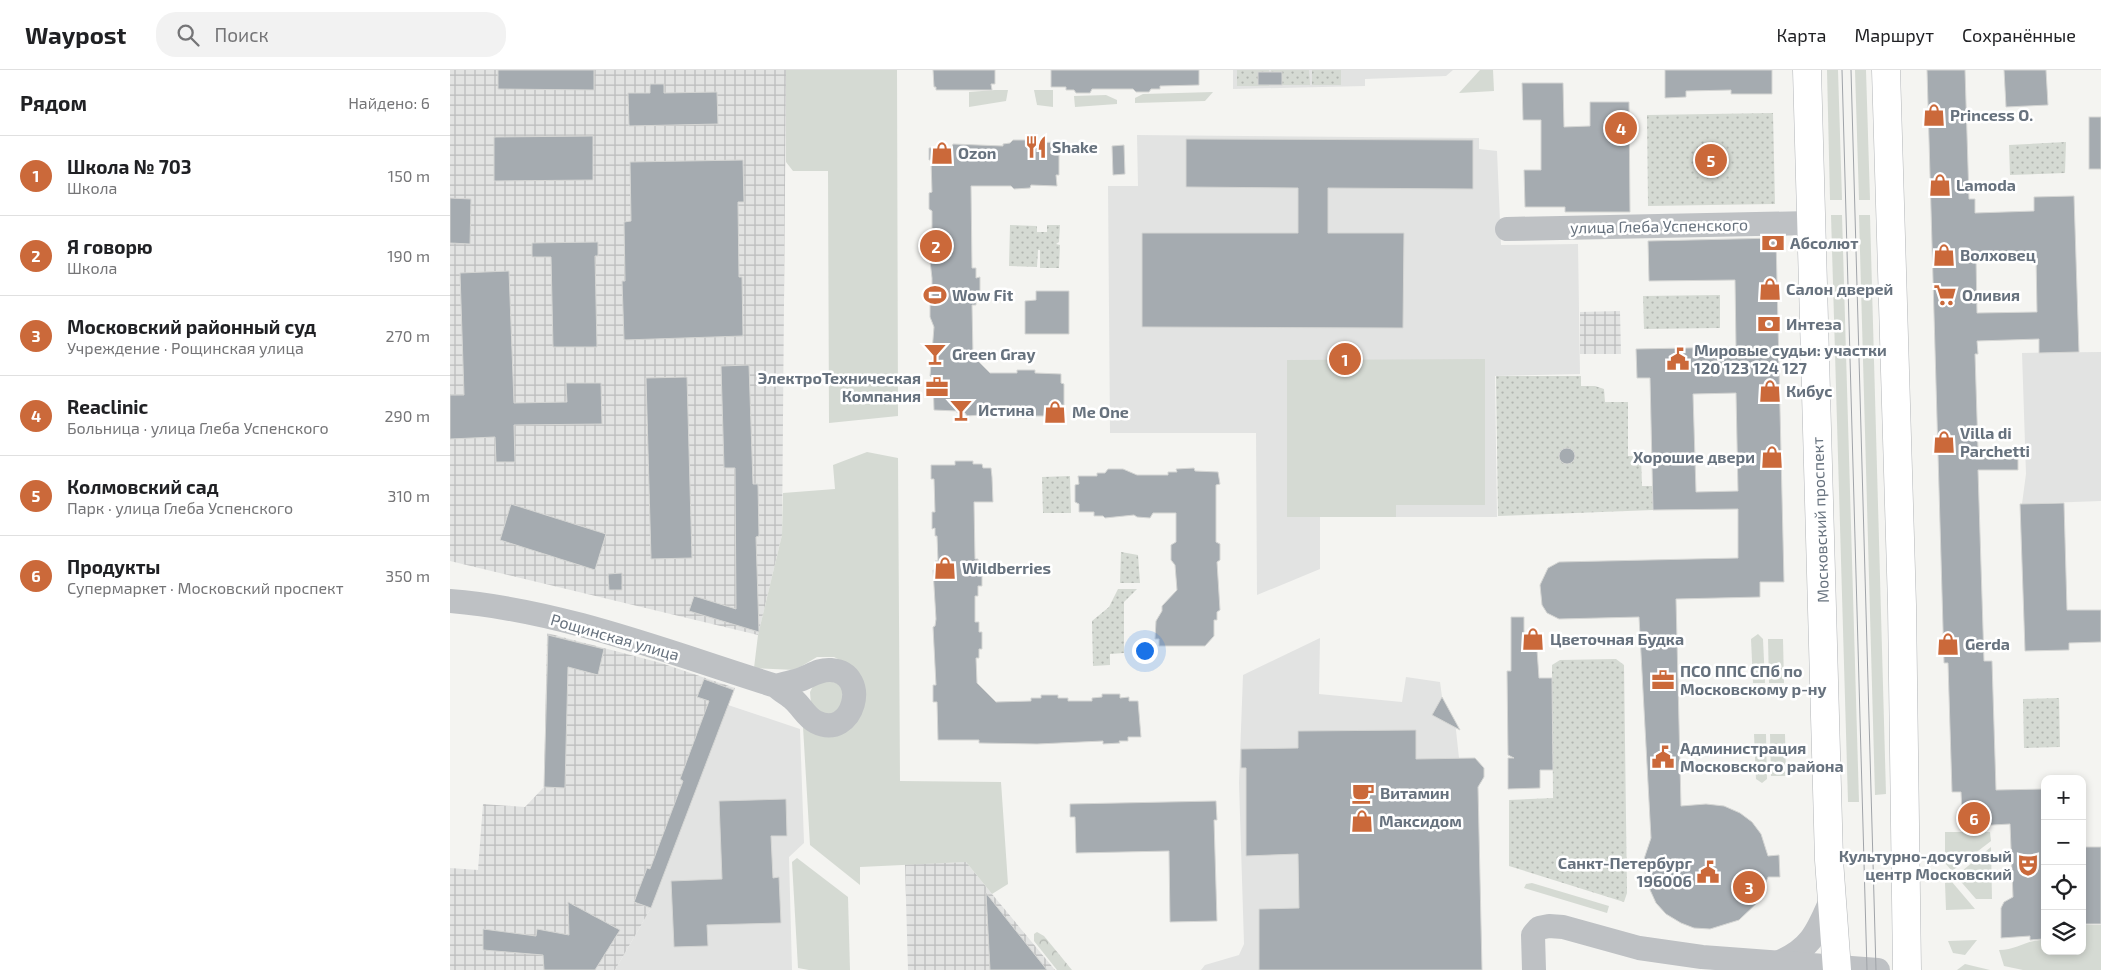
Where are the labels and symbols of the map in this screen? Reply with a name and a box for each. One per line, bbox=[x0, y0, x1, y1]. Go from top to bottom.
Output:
shop icon: Princess O. bbox=[1921, 102, 1947, 128]
place label: Princess O. bbox=[1950, 105, 2033, 124]
pin: 4 bbox=[1605, 109, 1637, 147]
restaurant icon: Shake bbox=[1023, 134, 1049, 160]
place label: Shake bbox=[1052, 137, 1098, 156]
shop icon: Ozon bbox=[929, 140, 955, 166]
pin: 5 bbox=[1695, 141, 1727, 179]
place label: Ozon bbox=[958, 143, 996, 162]
shop icon: Lamoda bbox=[1927, 172, 1953, 198]
place label: Lamoda bbox=[1956, 175, 2016, 194]
street label: улица Глеба Успенского bbox=[1570, 214, 1748, 238]
pin: 2 bbox=[920, 227, 952, 265]
bank icon: Абсолют bbox=[1760, 230, 1786, 256]
place label: Абсолют bbox=[1790, 233, 1858, 252]
shop icon: Волховец bbox=[1931, 242, 1957, 268]
place label: Волховец bbox=[1960, 245, 2036, 264]
shop icon: Салон дверей bbox=[1757, 276, 1783, 302]
place label: Салон дверей bbox=[1786, 279, 1893, 298]
sports icon: Wow Fit bbox=[922, 282, 948, 308]
supermarket icon: Оливия bbox=[1932, 282, 1958, 308]
place label: Wow Fit bbox=[952, 285, 1014, 304]
place label: Оливия bbox=[1962, 285, 2020, 304]
bank icon: Интеза bbox=[1756, 311, 1782, 337]
place label: Интеза bbox=[1786, 314, 1842, 333]
pin: 1 bbox=[1329, 340, 1361, 378]
place label: Мировые судьи: участки 120 123 124 127 bbox=[1694, 340, 1887, 377]
bar icon: Green Gray bbox=[922, 341, 948, 367]
place label: Green Gray bbox=[952, 344, 1035, 364]
public building icon: Мировые судьи: участки 120 123 124 127 bbox=[1665, 346, 1691, 372]
place label: ЭлектроТехническая Компания bbox=[758, 368, 921, 405]
office icon: ЭлектроТехническая Компания bbox=[924, 374, 950, 400]
shop icon: Кибус bbox=[1757, 378, 1783, 404]
place label: Кибус bbox=[1786, 381, 1832, 400]
bar icon: Истина bbox=[948, 397, 974, 423]
shop icon: Me One bbox=[1042, 399, 1068, 425]
place label: Истина bbox=[978, 400, 1034, 419]
place label: Me One bbox=[1072, 402, 1129, 421]
place label: Villa di Parchetti bbox=[1960, 423, 2030, 460]
shop icon: Villa di Parchetti bbox=[1931, 429, 1957, 455]
street label: Московский проспект bbox=[1807, 437, 1832, 603]
shop icon: Хорошие двери bbox=[1759, 444, 1785, 470]
place label: Хорошие двери bbox=[1633, 447, 1755, 466]
shop icon: Wildberries bbox=[932, 555, 958, 581]
place label: Wildberries bbox=[962, 558, 1051, 577]
street label: Рощинская улица bbox=[548, 609, 682, 665]
shop icon: Цветочная Будка bbox=[1520, 626, 1546, 652]
place label: Цветочная Будка bbox=[1550, 629, 1684, 648]
shop icon: Gerda bbox=[1935, 631, 1961, 657]
place label: Gerda bbox=[1965, 634, 2010, 653]
your location bbox=[1132, 638, 1158, 664]
place label: ПСО ППС СПб по Московскому р-ну bbox=[1680, 661, 1827, 698]
office icon: ПСО ППС СПб по Московскому р-ну bbox=[1650, 667, 1676, 693]
place label: Администрация Московского района bbox=[1680, 738, 1844, 775]
public building icon: Администрация Московского района bbox=[1650, 744, 1676, 770]
cafe icon: Витамин bbox=[1350, 780, 1376, 806]
place label: Витамин bbox=[1380, 783, 1449, 802]
pin: 6 bbox=[1958, 799, 1990, 837]
shop icon: Максидом bbox=[1349, 808, 1375, 834]
place label: Максидом bbox=[1379, 811, 1462, 830]
place label: Культурно-досуговый центр Московский bbox=[1839, 846, 2012, 883]
theatre icon: Культурно-досуговый центр Московский bbox=[2015, 852, 2041, 878]
place label: Санкт-Петербург 196006 bbox=[1558, 853, 1693, 890]
public building icon: Санкт-Петербург 196006 bbox=[1695, 859, 1721, 885]
pin: 3 bbox=[1733, 868, 1765, 906]

